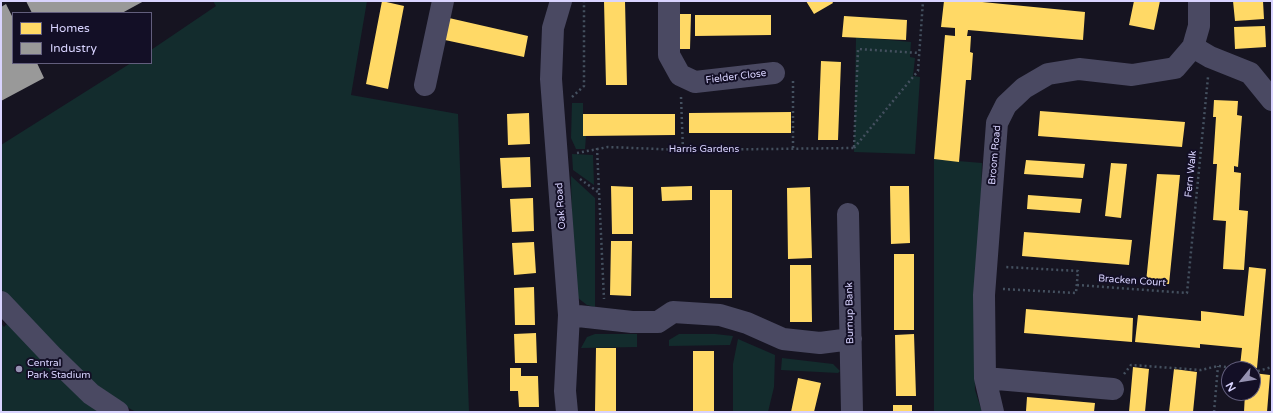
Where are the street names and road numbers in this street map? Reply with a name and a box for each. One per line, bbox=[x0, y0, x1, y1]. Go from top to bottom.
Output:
street label: Fielder Close bbox=[705, 67, 767, 87]
street label: Broom Road bbox=[986, 125, 1004, 185]
street label: Harris Gardens bbox=[669, 143, 739, 155]
street label: Fern Walk bbox=[1183, 150, 1199, 198]
street label: Oak Road bbox=[553, 182, 569, 230]
street label: Bracken Court bbox=[1098, 273, 1166, 289]
street label: Burnup Bank bbox=[843, 282, 857, 344]

